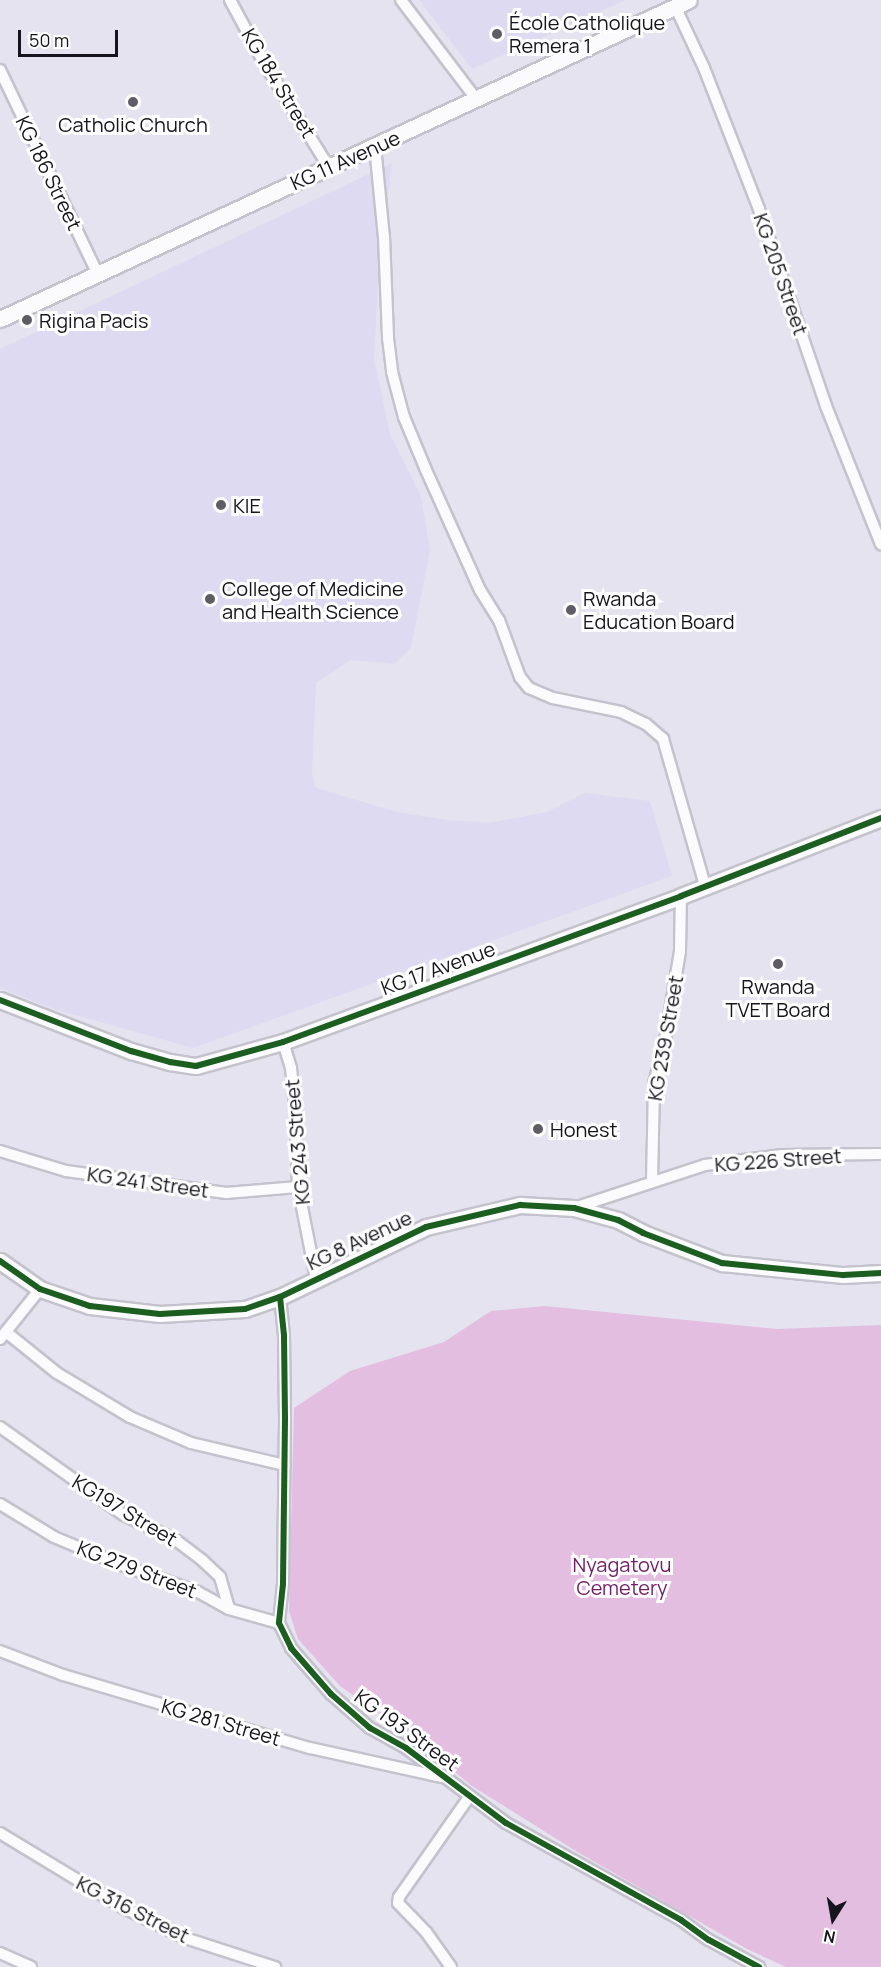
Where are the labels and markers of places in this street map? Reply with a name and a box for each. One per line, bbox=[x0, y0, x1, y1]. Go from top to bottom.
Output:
place label: École Catholique Remera 1 bbox=[509, 11, 665, 58]
marker: École Catholique Remera 1 bbox=[490, 27, 504, 41]
marker: Catholic Church bbox=[126, 95, 140, 109]
place label: Catholic Church bbox=[58, 112, 208, 136]
place label: Rigina Pacis bbox=[39, 308, 148, 332]
marker: Rigina Pacis bbox=[20, 313, 34, 327]
place label: KIE bbox=[233, 493, 261, 517]
marker: KIE bbox=[214, 498, 228, 512]
place label: College of Medicine and Health Science bbox=[222, 576, 404, 623]
place label: Rwanda Education Board bbox=[583, 586, 735, 633]
marker: College of Medicine and Health Science bbox=[203, 592, 217, 606]
marker: Rwanda Education Board bbox=[564, 603, 578, 617]
marker: Rwanda TVET Board bbox=[771, 957, 785, 971]
place label: Rwanda TVET Board bbox=[725, 974, 831, 1021]
place label: Honest bbox=[550, 1117, 618, 1141]
marker: Honest bbox=[531, 1122, 545, 1136]

